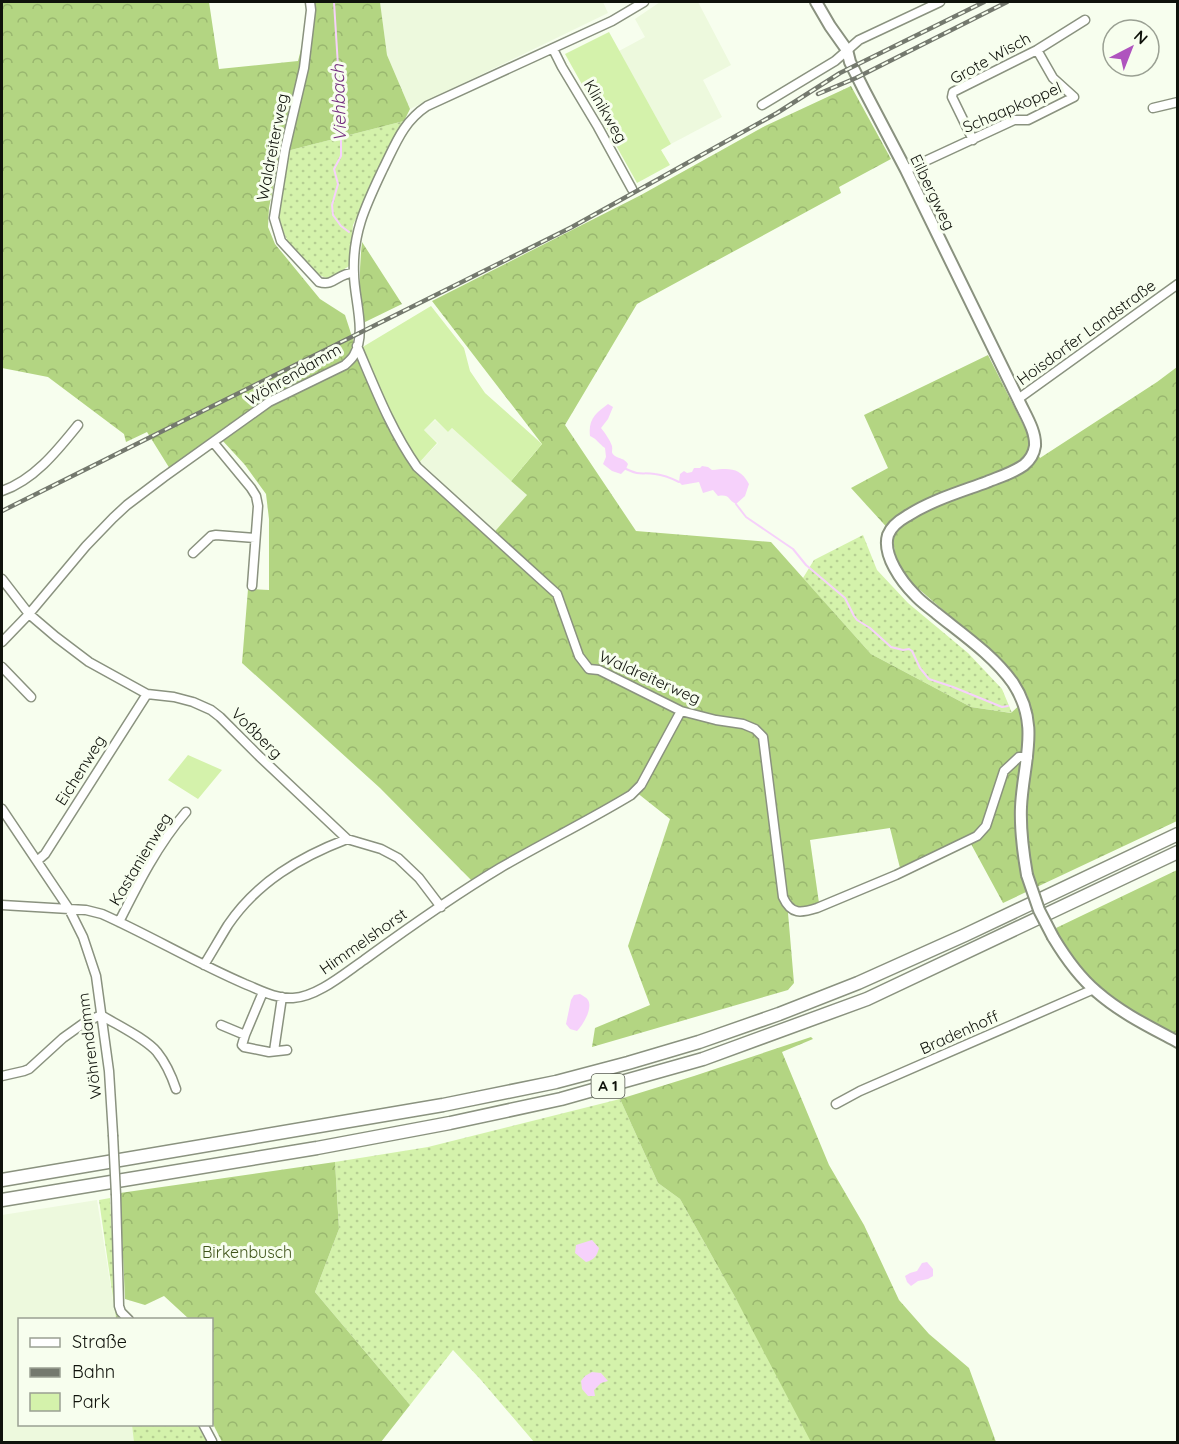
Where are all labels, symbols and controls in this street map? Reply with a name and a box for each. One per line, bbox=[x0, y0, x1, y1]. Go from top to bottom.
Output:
north arrow bbox=[1101, 18, 1161, 78]
text: N bbox=[1130, 25, 1152, 48]
street label: Grote Wisch bbox=[946, 28, 1034, 88]
water label: Viehbach bbox=[326, 63, 351, 142]
street label: Klinikweg bbox=[580, 76, 632, 146]
street label: Schaapkoppel bbox=[959, 77, 1065, 137]
street label: Waldreiterweg bbox=[252, 92, 292, 202]
street label: Eilbergweg bbox=[906, 151, 960, 233]
street label: Hoisdorfer Landstraße bbox=[1013, 275, 1159, 389]
street label: Wöhrendamm bbox=[242, 339, 344, 409]
street label: Waldreiterweg bbox=[596, 646, 704, 708]
street label: Voßberg bbox=[227, 703, 287, 763]
street label: Eichenweg bbox=[51, 731, 109, 809]
street label: Kastanienweg bbox=[104, 809, 176, 909]
street label: Himmelshorst bbox=[315, 903, 411, 979]
street label: Wöhrendamm bbox=[73, 992, 105, 1100]
street label: Bradenhoff bbox=[916, 1006, 1002, 1058]
road number: A 1 bbox=[592, 1074, 624, 1098]
park label: Birkenbusch bbox=[202, 1242, 292, 1262]
legend bbox=[18, 1318, 213, 1426]
text: Straße bbox=[72, 1330, 127, 1353]
text: Bahn bbox=[72, 1360, 115, 1383]
text: Park bbox=[72, 1390, 110, 1413]

